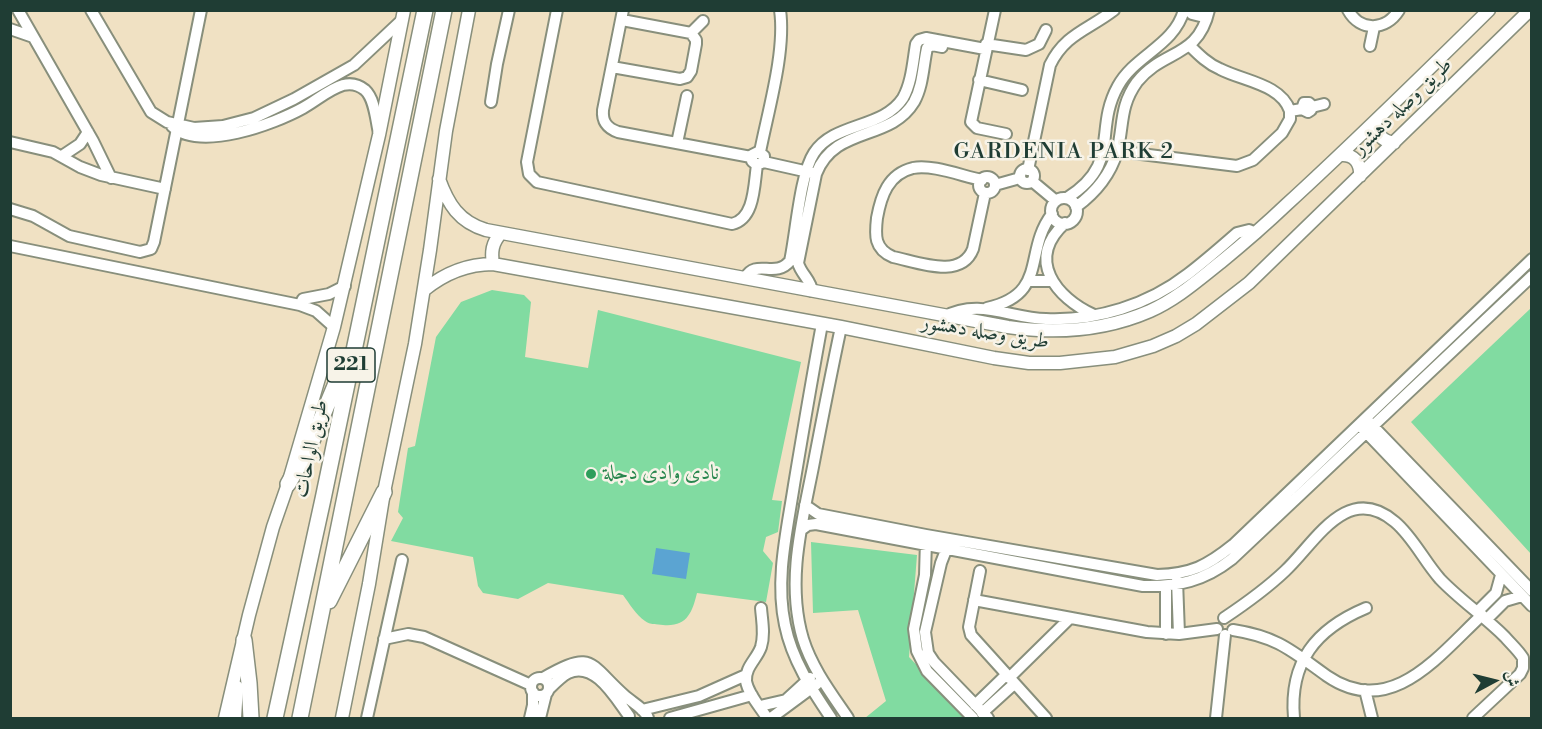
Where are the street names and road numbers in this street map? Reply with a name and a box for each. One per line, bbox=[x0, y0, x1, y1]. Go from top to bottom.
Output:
street label: طريق وصله دهشور bbox=[1348, 53, 1458, 161]
street label: طريق وصله دهشور bbox=[919, 310, 1051, 356]
road number: 221 bbox=[327, 348, 375, 382]
street label: طريق الواحات bbox=[289, 398, 335, 500]

